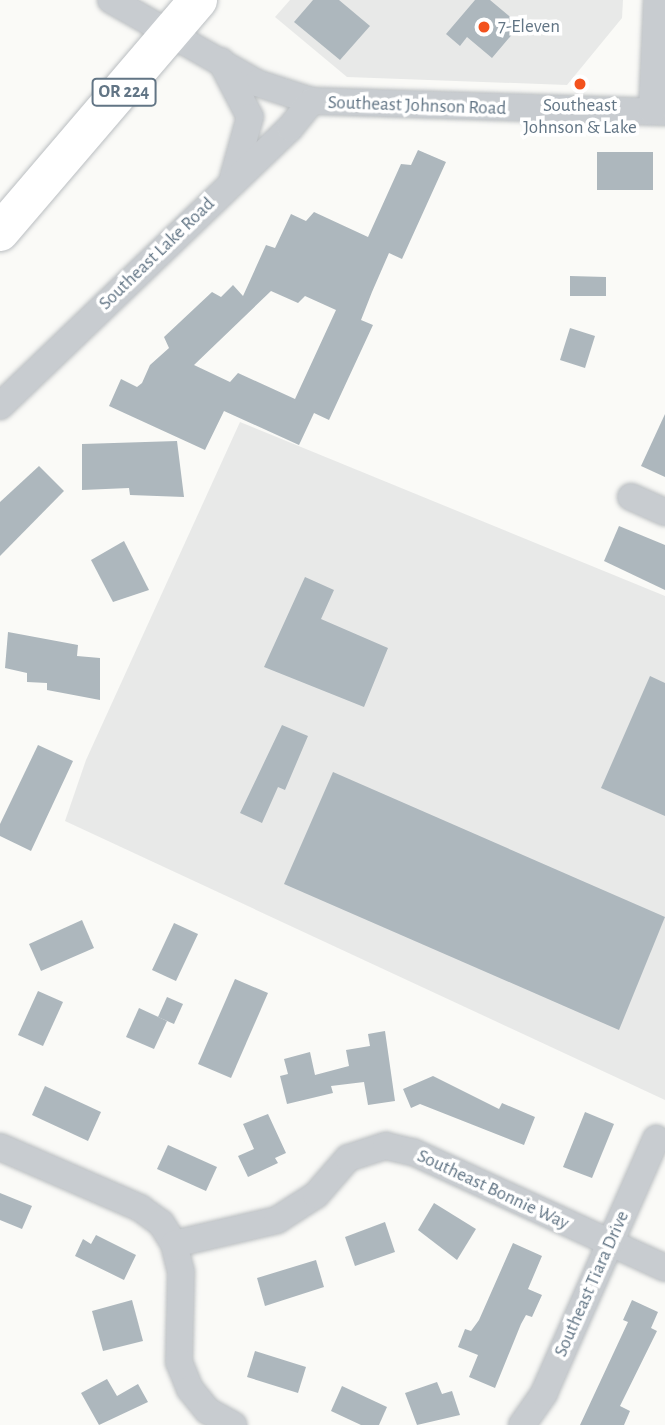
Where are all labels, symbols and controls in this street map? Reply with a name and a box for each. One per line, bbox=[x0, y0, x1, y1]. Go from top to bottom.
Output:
place label: 7-Eleven bbox=[498, 16, 560, 38]
marker: 7-Eleven bbox=[476, 19, 492, 35]
marker: Southeast Johnson & Lake bbox=[572, 76, 588, 92]
road number: OR 224 bbox=[91, 78, 157, 106]
street label: Southeast Johnson Road bbox=[327, 91, 507, 121]
place label: Southeast Johnson & Lake bbox=[523, 95, 637, 139]
street label: Southeast Lake Road bbox=[94, 193, 220, 315]
street label: Southeast Bonnie Way bbox=[413, 1145, 573, 1235]
street label: Southeast Tiara Drive bbox=[550, 1208, 634, 1360]

